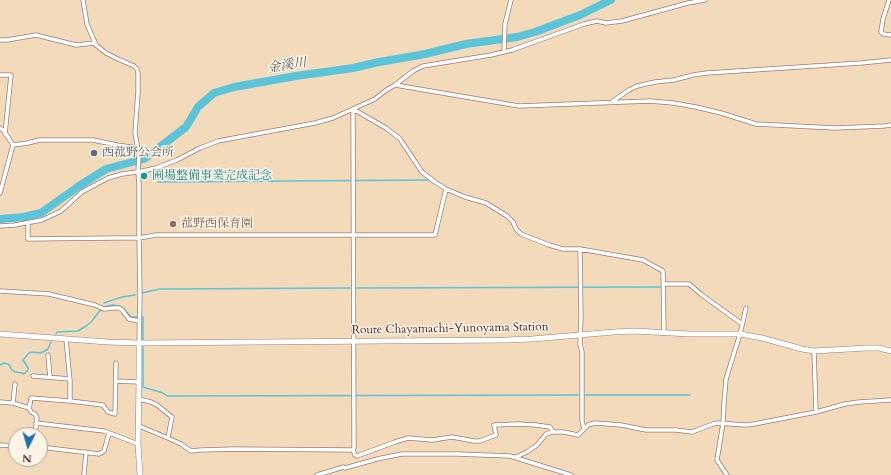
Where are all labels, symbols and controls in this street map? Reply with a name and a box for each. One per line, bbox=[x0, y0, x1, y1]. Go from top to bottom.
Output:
water label: 金溪川 bbox=[267, 55, 307, 77]
place label: 西菰野公会所 bbox=[102, 146, 174, 160]
marker: 西菰野公会所 bbox=[89, 148, 99, 158]
place label: 圃場整備事業完成記念 bbox=[152, 169, 272, 183]
marker: 圃場整備事業完成記念 bbox=[139, 171, 149, 181]
place label: 菰野西保育園 bbox=[181, 217, 253, 231]
marker: 菰野西保育園 bbox=[168, 219, 178, 229]
street label: Route Chayamachi-Yunoyama Station bbox=[351, 320, 549, 338]
north arrow bbox=[8, 427, 48, 467]
text: N bbox=[22, 451, 32, 466]

